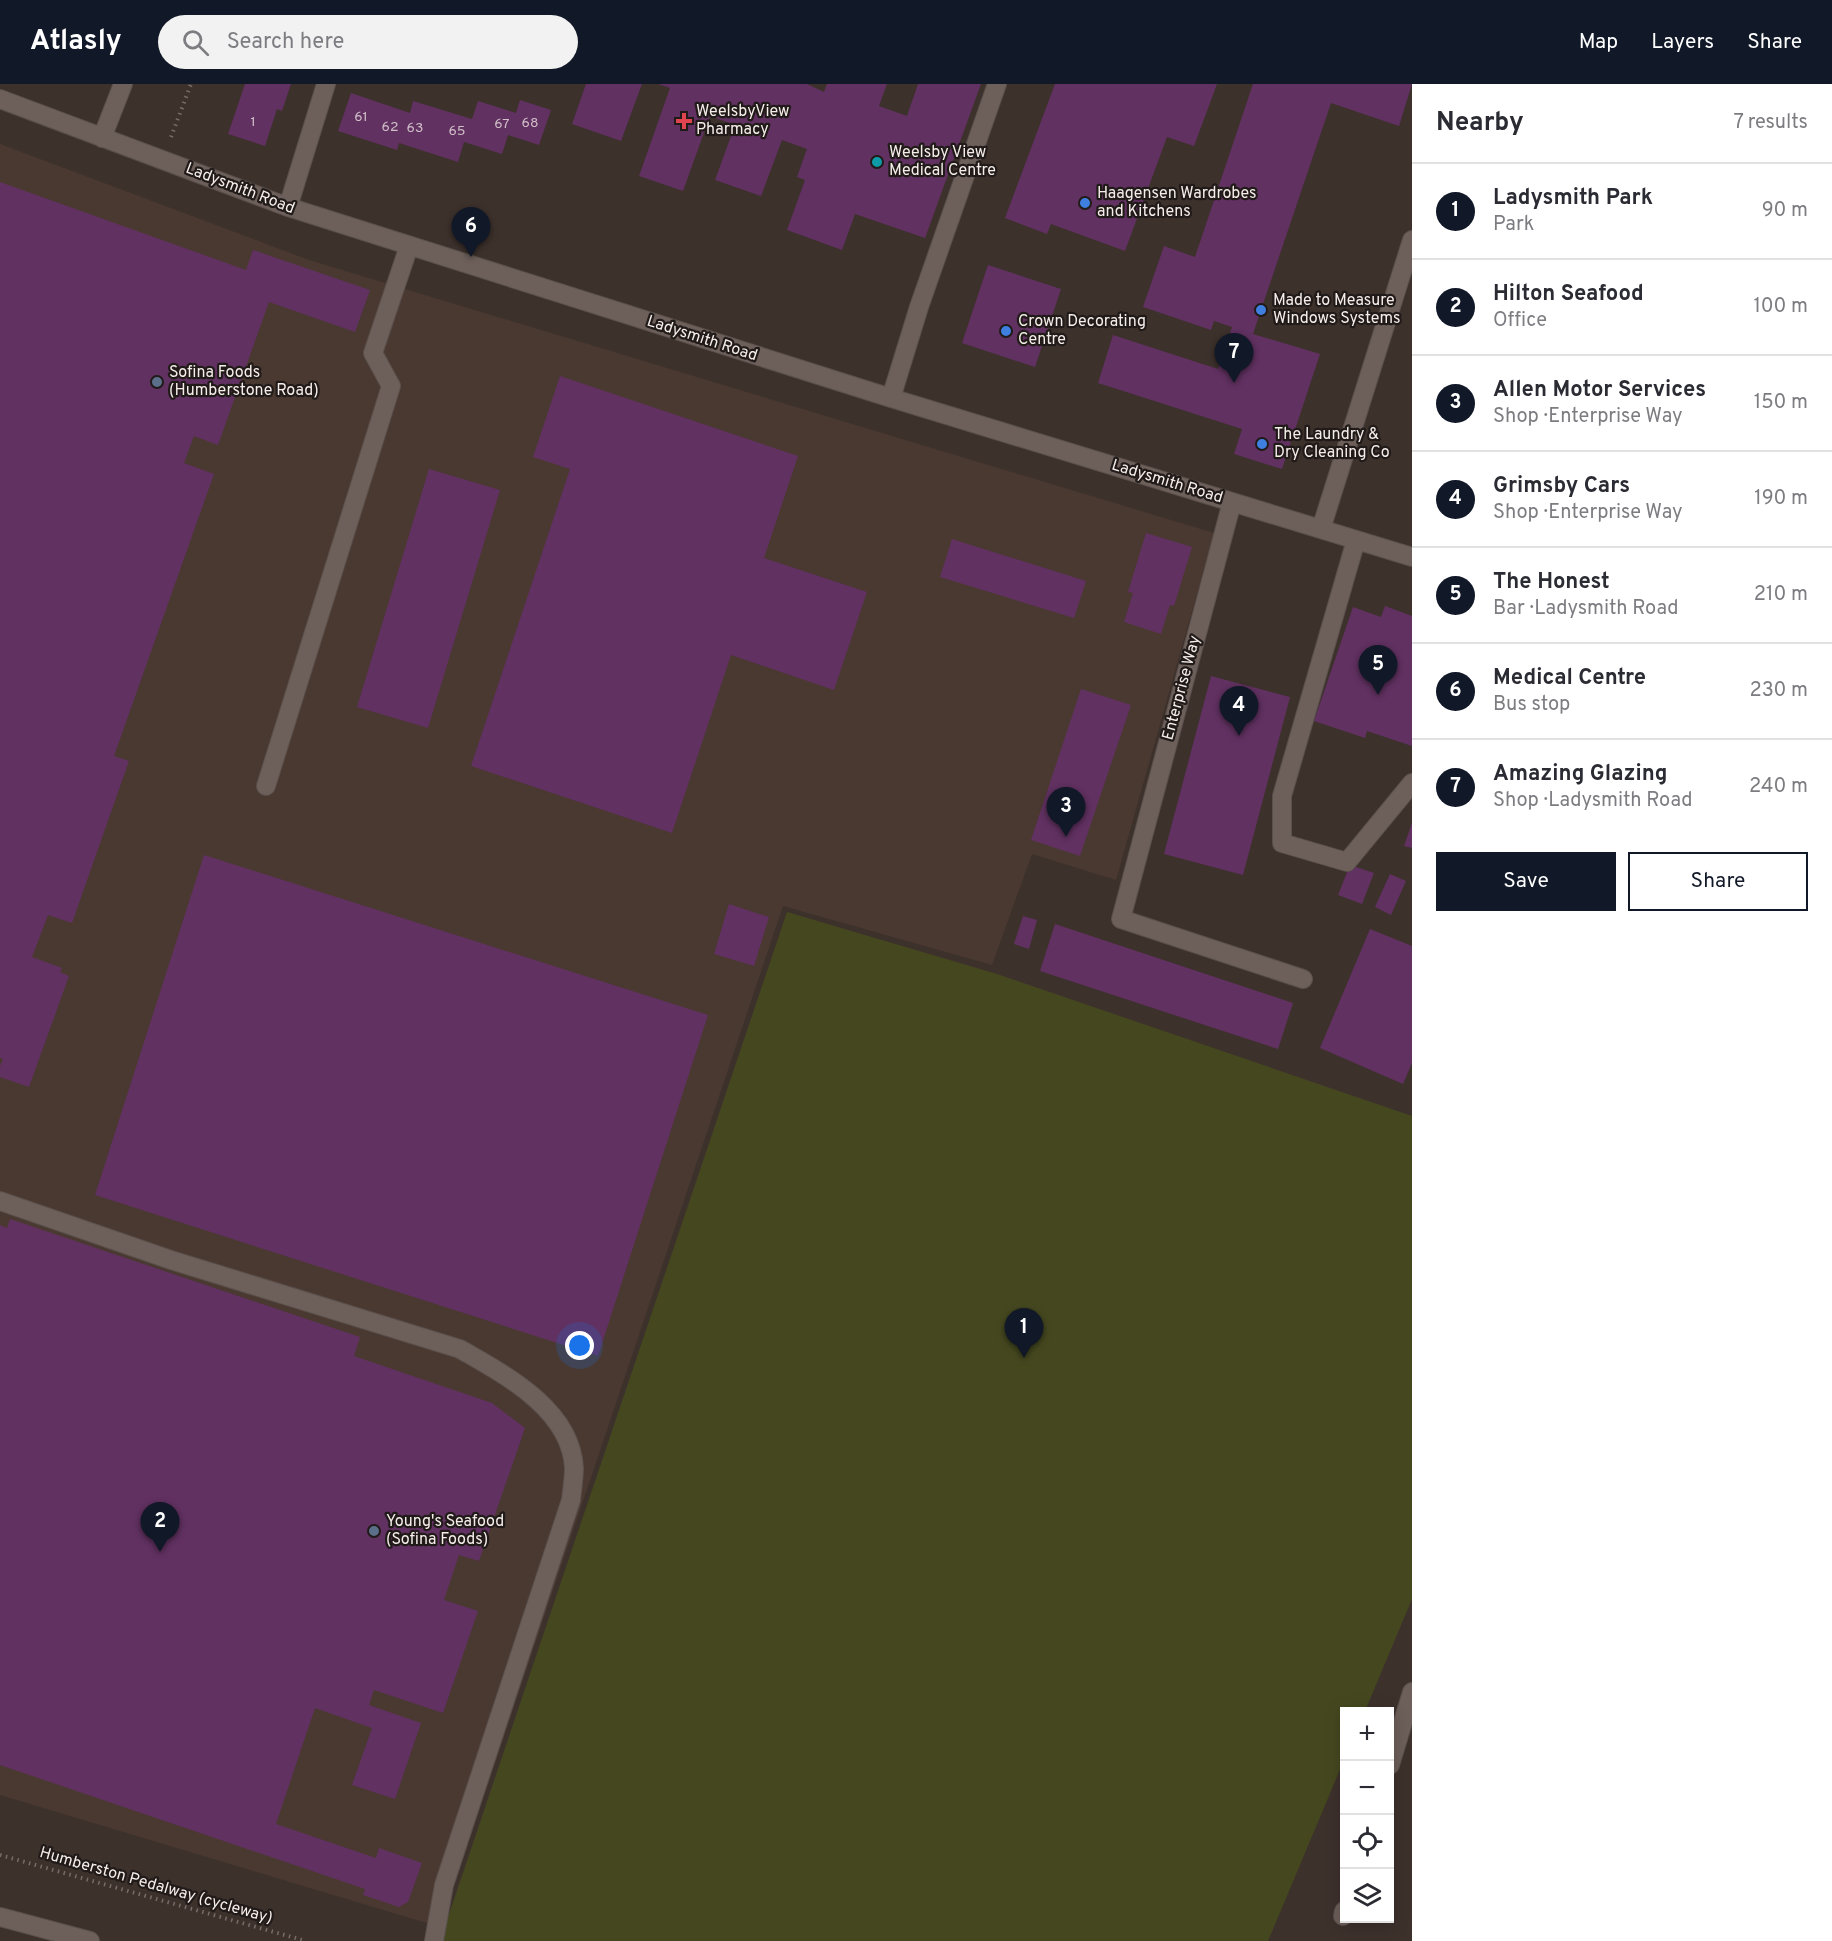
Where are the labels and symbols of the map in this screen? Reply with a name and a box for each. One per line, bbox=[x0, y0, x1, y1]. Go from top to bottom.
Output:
place label: WeelsbyView Pharmacy bbox=[696, 102, 789, 140]
house number: 61 bbox=[354, 109, 368, 126]
house number: 1 bbox=[250, 114, 256, 131]
marker: WeelsbyView Pharmacy bbox=[677, 114, 691, 128]
house number: 68 bbox=[522, 115, 538, 132]
house number: 67 bbox=[494, 116, 510, 133]
house number: 62 bbox=[382, 119, 398, 136]
house number: 63 bbox=[407, 120, 423, 137]
house number: 65 bbox=[448, 123, 466, 140]
place label: Weelsby View Medical Centre bbox=[889, 143, 996, 181]
marker: Weelsby View Medical Centre bbox=[870, 155, 884, 169]
street label: Ladysmith Road bbox=[183, 159, 297, 219]
place label: Haagensen Wardrobes and Kitchens bbox=[1097, 184, 1257, 222]
marker: Haagensen Wardrobes and Kitchens bbox=[1078, 196, 1092, 210]
pin: 6 bbox=[452, 208, 490, 257]
place label: Made to Measure Windows Systems bbox=[1273, 291, 1401, 329]
marker: Made to Measure Windows Systems bbox=[1254, 303, 1268, 317]
street label: Ladysmith Road bbox=[644, 312, 760, 366]
place label: Crown Decorating Centre bbox=[1018, 312, 1146, 350]
marker: Crown Decorating Centre bbox=[999, 324, 1013, 338]
pin: 7 bbox=[1214, 334, 1254, 383]
place label: Sofina Foods (Humberstone Road) bbox=[169, 363, 319, 401]
marker: Sofina Foods (Humberstone Road) bbox=[150, 375, 164, 389]
place label: The Laundry & Dry Cleaning Co bbox=[1274, 425, 1390, 463]
marker: The Laundry & Dry Cleaning Co bbox=[1255, 437, 1269, 451]
street label: Ladysmith Road bbox=[1109, 456, 1225, 508]
street label: Enterprise Way bbox=[1158, 633, 1206, 743]
pin: 5 bbox=[1358, 646, 1398, 695]
pin: 4 bbox=[1220, 686, 1258, 736]
pin: 3 bbox=[1046, 788, 1086, 837]
pin: 1 bbox=[1004, 1308, 1044, 1358]
your location bbox=[565, 1331, 594, 1360]
pin: 2 bbox=[140, 1502, 180, 1552]
place label: Young's Seafood (Sofina Foods) bbox=[386, 1512, 504, 1550]
marker: Young's Seafood (Sofina Foods) bbox=[367, 1524, 381, 1538]
street label: Humberston Pedalway (cycleway) bbox=[37, 1843, 275, 1929]

